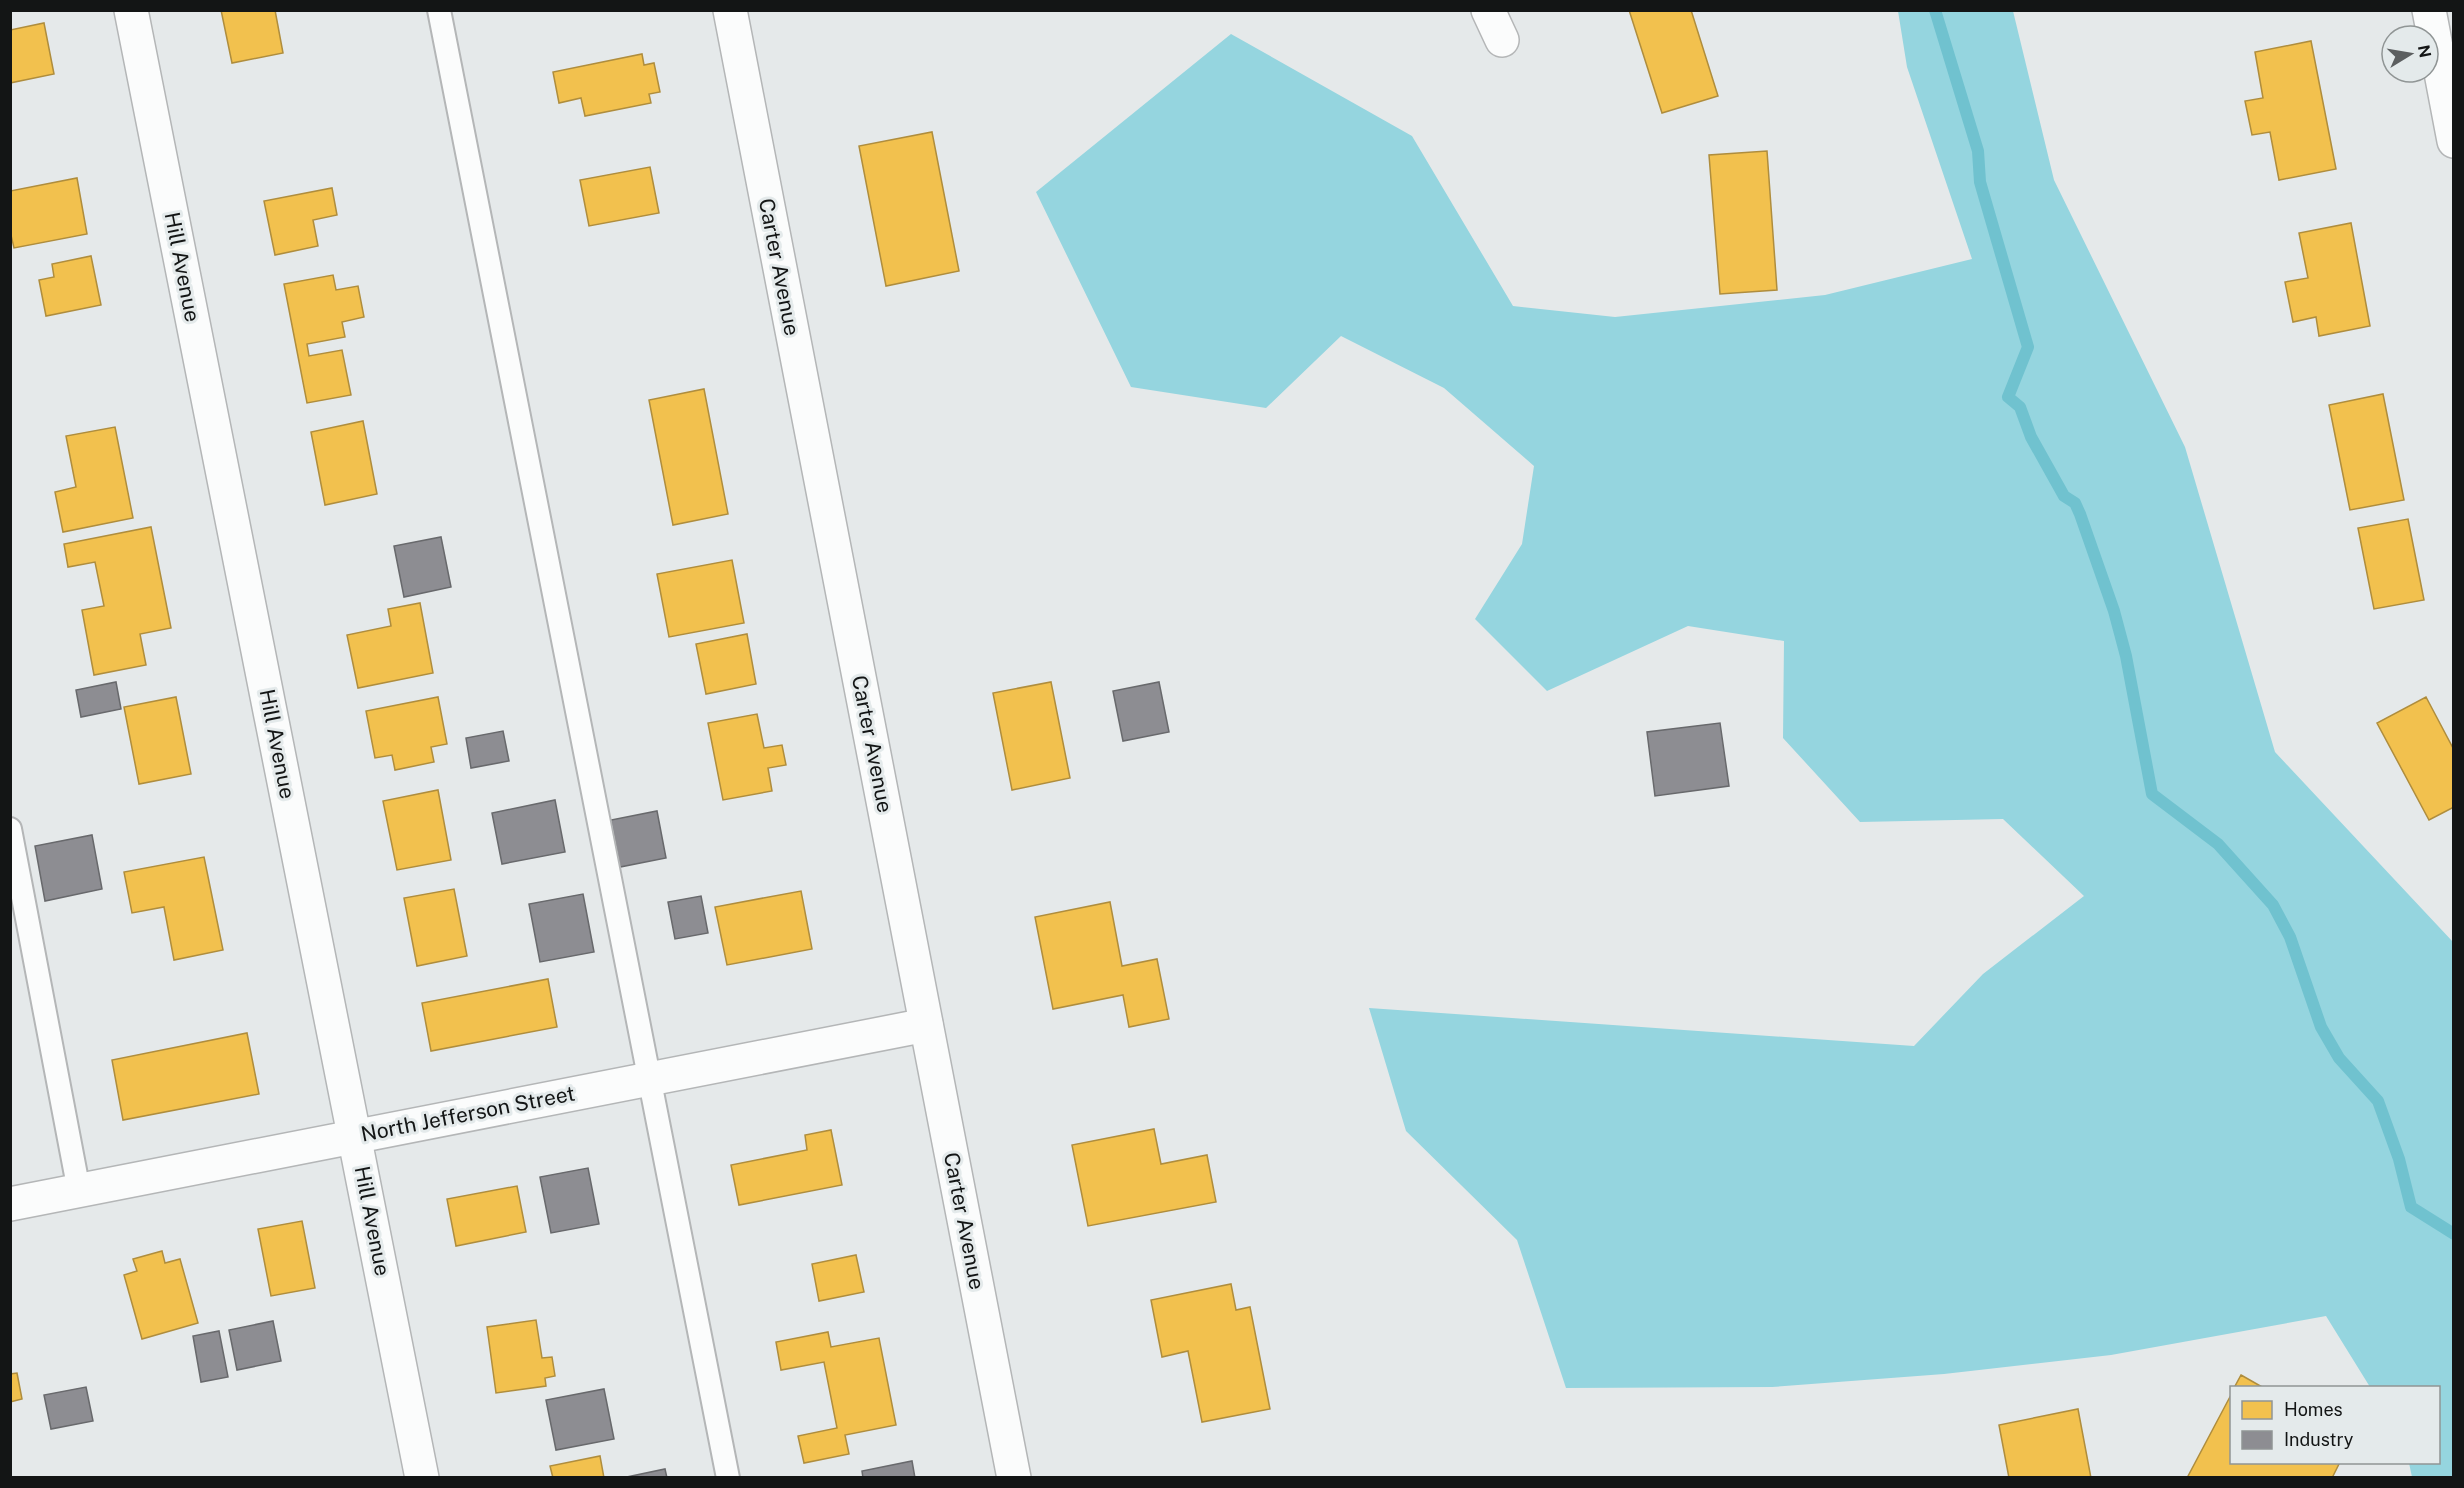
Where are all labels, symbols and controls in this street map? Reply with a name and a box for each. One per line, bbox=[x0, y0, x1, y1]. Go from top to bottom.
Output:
north arrow bbox=[2380, 24, 2440, 84]
text: N bbox=[2414, 43, 2435, 59]
street label: Carter Avenue bbox=[754, 196, 805, 338]
street label: Hill Avenue bbox=[160, 210, 205, 324]
street label: Carter Avenue bbox=[847, 673, 898, 815]
street label: Hill Avenue bbox=[255, 687, 300, 801]
street label: North Jefferson Street bbox=[359, 1080, 577, 1147]
street label: Carter Avenue bbox=[939, 1150, 990, 1292]
street label: Hill Avenue bbox=[350, 1164, 395, 1278]
legend bbox=[2230, 1386, 2440, 1464]
text: Homes bbox=[2284, 1399, 2343, 1420]
text: Industry bbox=[2284, 1429, 2354, 1450]

